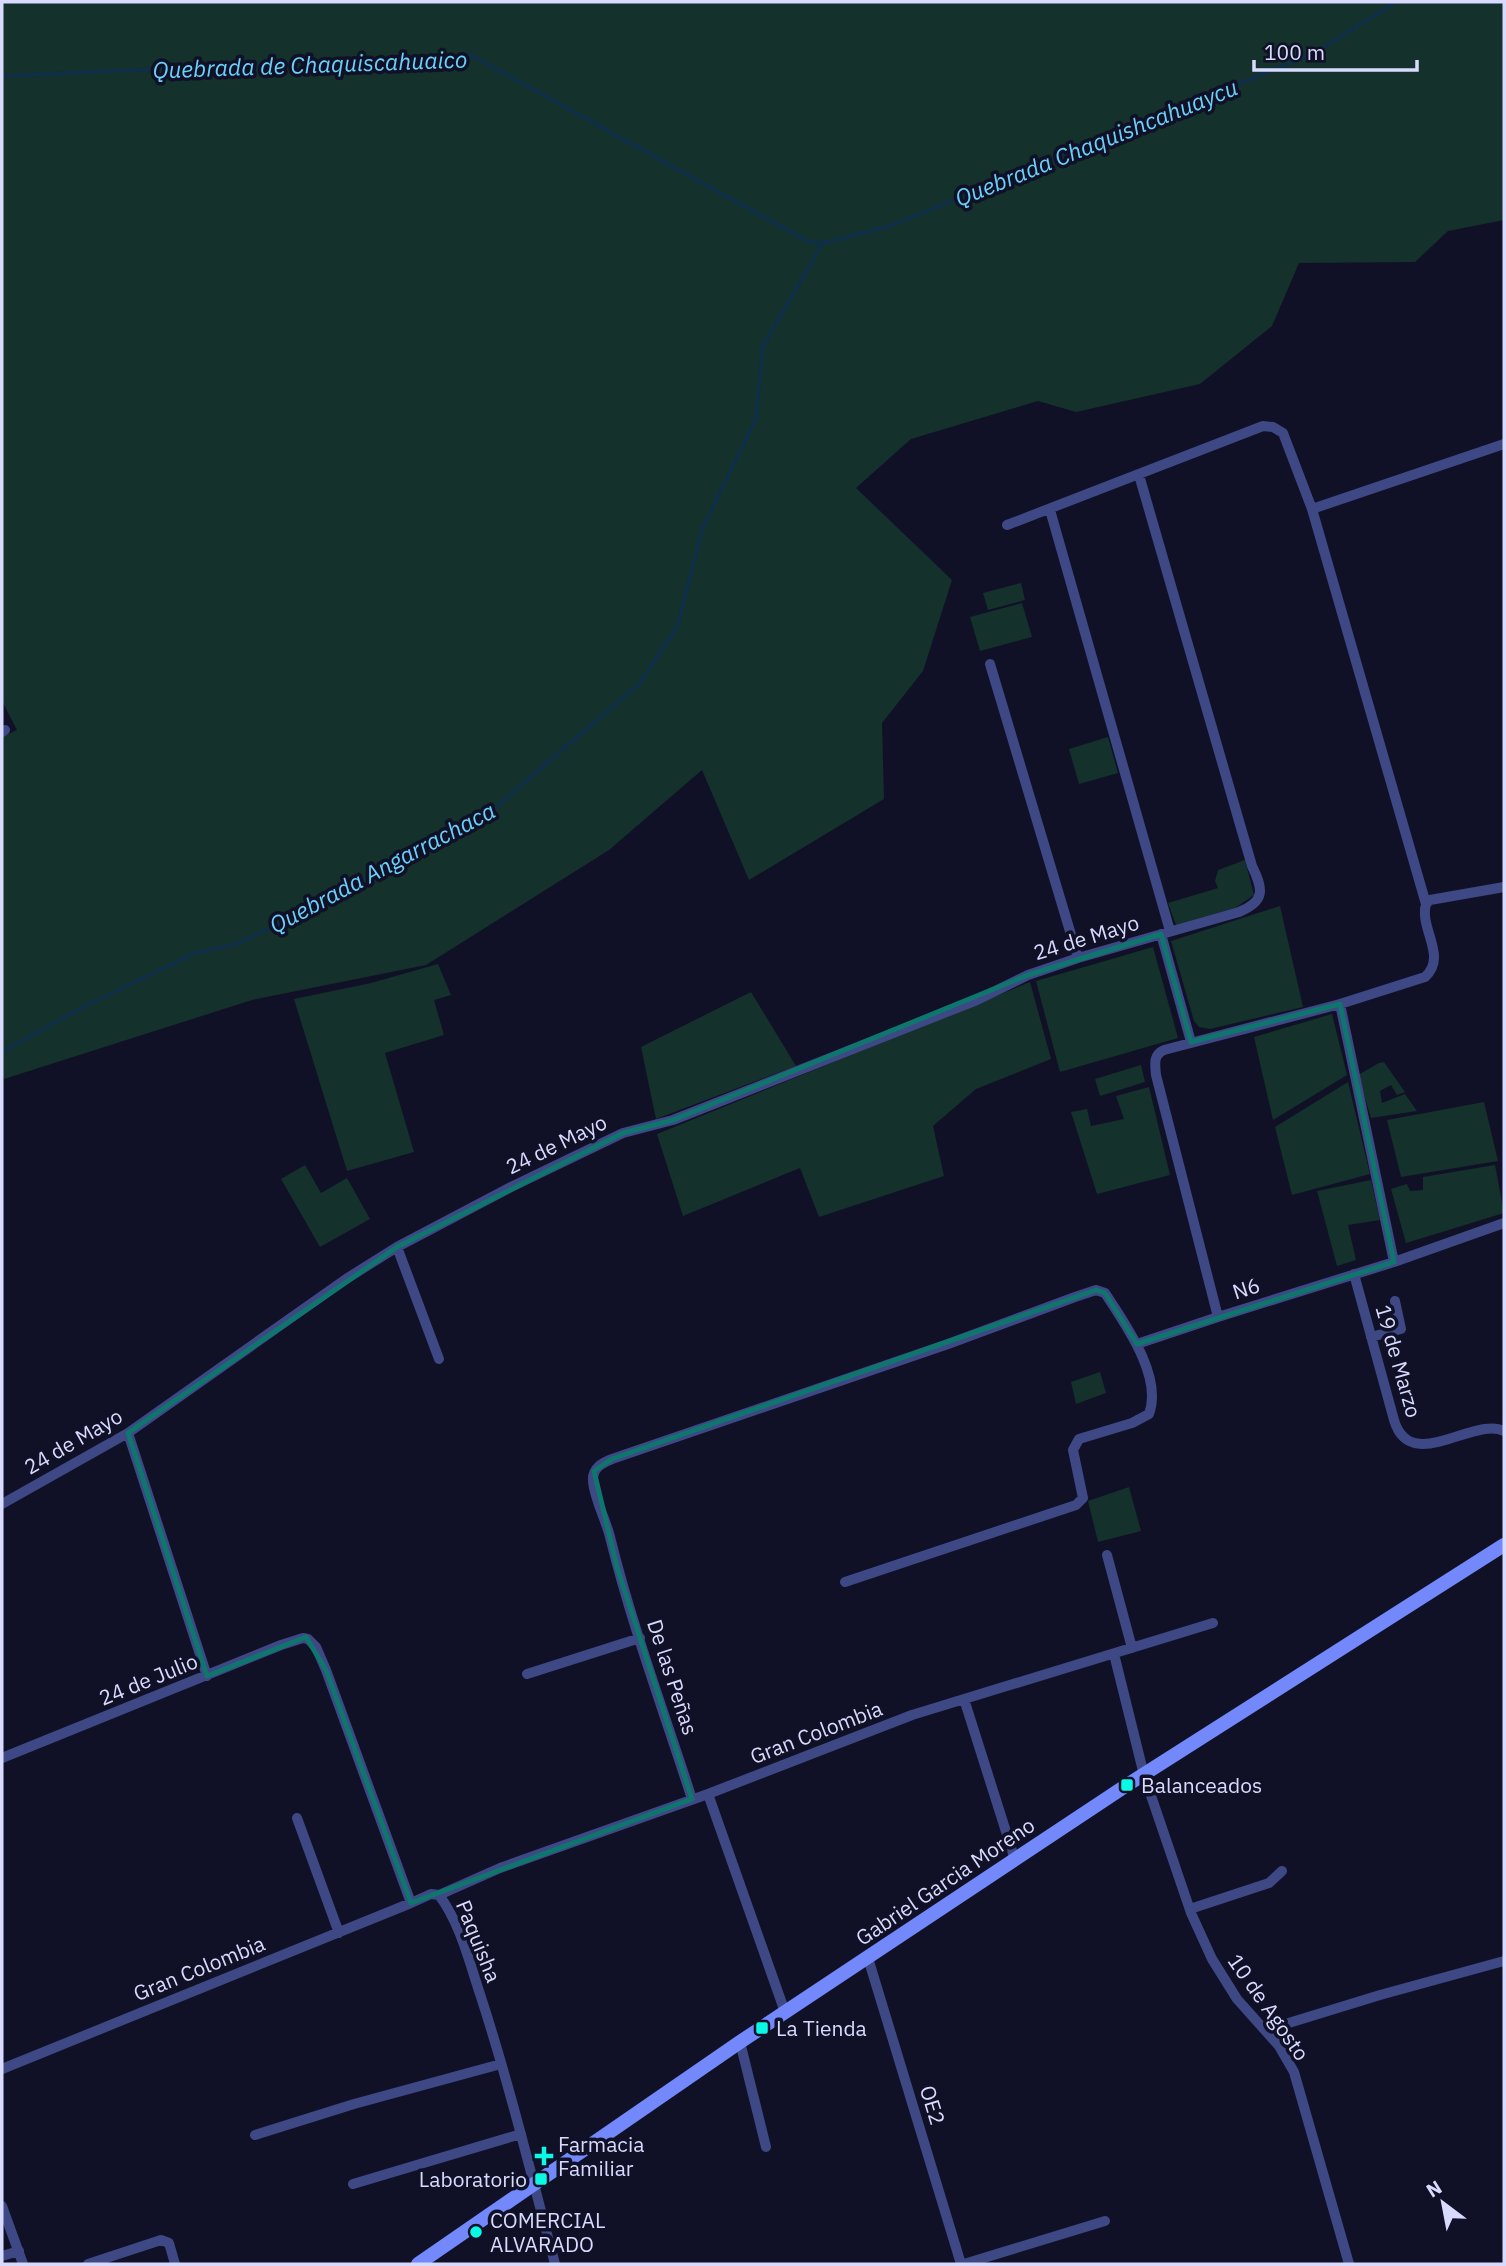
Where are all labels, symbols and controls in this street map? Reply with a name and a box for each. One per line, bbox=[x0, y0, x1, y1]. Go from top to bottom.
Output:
scale bar bbox=[1254, 28, 1417, 72]
text: 100 m bbox=[1264, 38, 1325, 66]
water label: Quebrada de Chaquiscahuaico bbox=[152, 44, 468, 84]
water label: Quebrada Chaquishcahuaycu bbox=[950, 71, 1242, 213]
water label: Quebrada Angarrachaca bbox=[264, 795, 500, 939]
street label: 24 de Mayo bbox=[1030, 908, 1142, 966]
street label: 24 de Mayo bbox=[501, 1107, 611, 1181]
street label: N6 bbox=[1229, 1270, 1263, 1306]
street label: 19 de Marzo bbox=[1370, 1301, 1428, 1421]
street label: 24 de Mayo bbox=[19, 1402, 127, 1480]
street label: De las Peñas bbox=[641, 1616, 705, 1738]
street label: 24 de Julio bbox=[94, 1647, 202, 1711]
street label: Gran Colombia bbox=[746, 1694, 886, 1770]
place label: Balanceados bbox=[1141, 1771, 1262, 1799]
marker: Balanceados bbox=[1119, 1777, 1135, 1793]
street label: Gabriel Garcia Moreno bbox=[850, 1811, 1040, 1951]
street label: Paquisha bbox=[450, 1896, 508, 1986]
street label: Gran Colombia bbox=[129, 1929, 269, 2007]
street label: 10 de Agosto bbox=[1222, 1948, 1316, 2066]
place label: La Tienda bbox=[776, 2014, 867, 2042]
marker: La Tienda bbox=[754, 2020, 770, 2036]
street label: OE2 bbox=[914, 2082, 952, 2128]
place label: Farmacia Familiar bbox=[558, 2130, 644, 2182]
marker: Farmacia Familiar bbox=[536, 2148, 552, 2164]
place label: Laboratorio bbox=[419, 2165, 527, 2193]
north arrow bbox=[1408, 2168, 1478, 2238]
marker: Laboratorio bbox=[533, 2171, 549, 2187]
text: N bbox=[1422, 2175, 1446, 2202]
place label: COMERCIAL ALVARADO bbox=[490, 2206, 606, 2258]
marker: COMERCIAL ALVARADO bbox=[468, 2224, 484, 2240]

